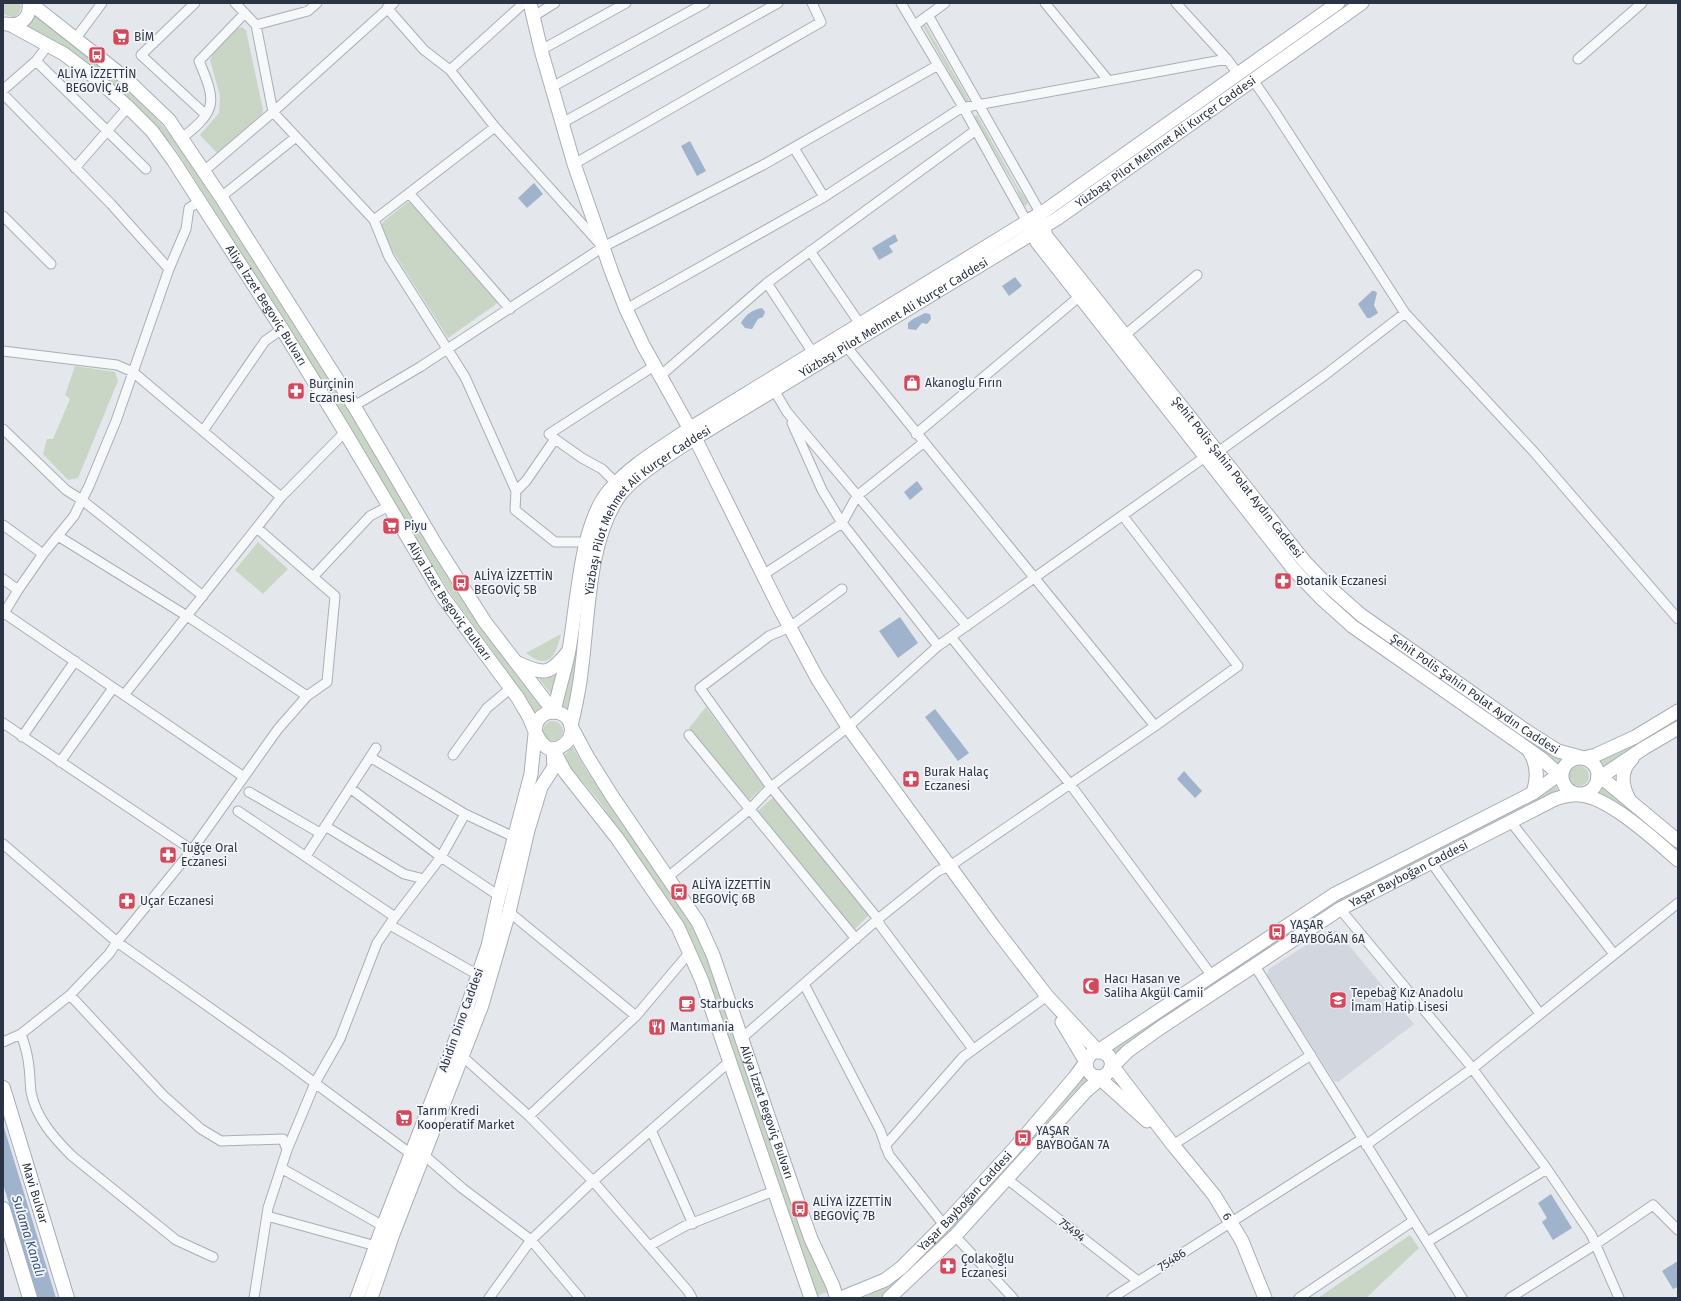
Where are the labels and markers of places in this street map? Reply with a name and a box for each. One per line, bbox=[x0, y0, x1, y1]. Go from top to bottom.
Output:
supermarket icon: BİM bbox=[111, 27, 131, 47]
place label: BİM bbox=[134, 29, 154, 44]
bus stop icon: ALİYA İZZETTİN BEGOVİÇ 4B bbox=[87, 45, 107, 65]
place label: ALİYA İZZETTİN BEGOVİÇ 4B bbox=[57, 66, 137, 95]
shop icon: Akanoglu Fırın bbox=[902, 373, 922, 393]
place label: Akanoglu Fırın bbox=[925, 376, 1002, 390]
place label: Burçinin Eczanesi bbox=[309, 377, 355, 405]
pharmacy icon: Burçinin Eczanesi bbox=[286, 381, 306, 401]
supermarket icon: Piyu bbox=[381, 516, 401, 536]
place label: Piyu bbox=[404, 519, 427, 533]
place label: ALİYA İZZETTİN BEGOVİÇ 5B bbox=[474, 568, 553, 597]
pharmacy icon: Botanik Eczanesi bbox=[1273, 571, 1293, 591]
bus stop icon: ALİYA İZZETTİN BEGOVİÇ 5B bbox=[451, 573, 471, 593]
place label: Botanik Eczanesi bbox=[1296, 574, 1387, 588]
place label: Burak Halaç Eczanesi bbox=[924, 765, 989, 793]
pharmacy icon: Burak Halaç Eczanesi bbox=[901, 769, 921, 789]
place label: Tuğçe Oral Eczanesi bbox=[181, 841, 238, 869]
pharmacy icon: Tuğçe Oral Eczanesi bbox=[158, 845, 178, 865]
place label: ALİYA İZZETTİN BEGOVİÇ 6B bbox=[692, 877, 771, 906]
bus stop icon: ALİYA İZZETTİN BEGOVİÇ 6B bbox=[669, 882, 689, 902]
pharmacy icon: Uçar Eczanesi bbox=[117, 891, 137, 911]
place label: Uçar Eczanesi bbox=[140, 894, 214, 908]
place label: YAŞAR BAYBOĞAN 6A bbox=[1290, 918, 1365, 946]
bus stop icon: YAŞAR BAYBOĞAN 6A bbox=[1267, 922, 1287, 942]
place label: Hacı Hasan ve Saliha Akgül Camii bbox=[1104, 972, 1204, 1000]
mosque icon: Hacı Hasan ve Saliha Akgül Camii bbox=[1081, 976, 1101, 996]
place label: Tepebağ Kız Anadolu İmam Hatip Lisesi bbox=[1351, 986, 1464, 1014]
school or university icon: Tepebağ Kız Anadolu İmam Hatip Lisesi bbox=[1328, 990, 1348, 1010]
cafe icon: Starbucks bbox=[677, 994, 697, 1014]
place label: Starbucks bbox=[700, 997, 754, 1011]
restaurant icon: Mantımania bbox=[647, 1017, 667, 1037]
place label: Mantımania bbox=[670, 1020, 734, 1034]
place label: Tarım Kredi Kooperatif Market bbox=[417, 1104, 515, 1132]
supermarket icon: Tarım Kredi Kooperatif Market bbox=[394, 1108, 414, 1128]
place label: YAŞAR BAYBOĞAN 7A bbox=[1036, 1124, 1110, 1152]
bus stop icon: YAŞAR BAYBOĞAN 7A bbox=[1013, 1128, 1033, 1148]
place label: ALİYA İZZETTİN BEGOVİÇ 7B bbox=[813, 1194, 892, 1223]
bus stop icon: ALİYA İZZETTİN BEGOVİÇ 7B bbox=[790, 1199, 810, 1219]
place label: Çolakoğlu Eczanesi bbox=[961, 1252, 1014, 1280]
pharmacy icon: Çolakoğlu Eczanesi bbox=[938, 1256, 958, 1276]

